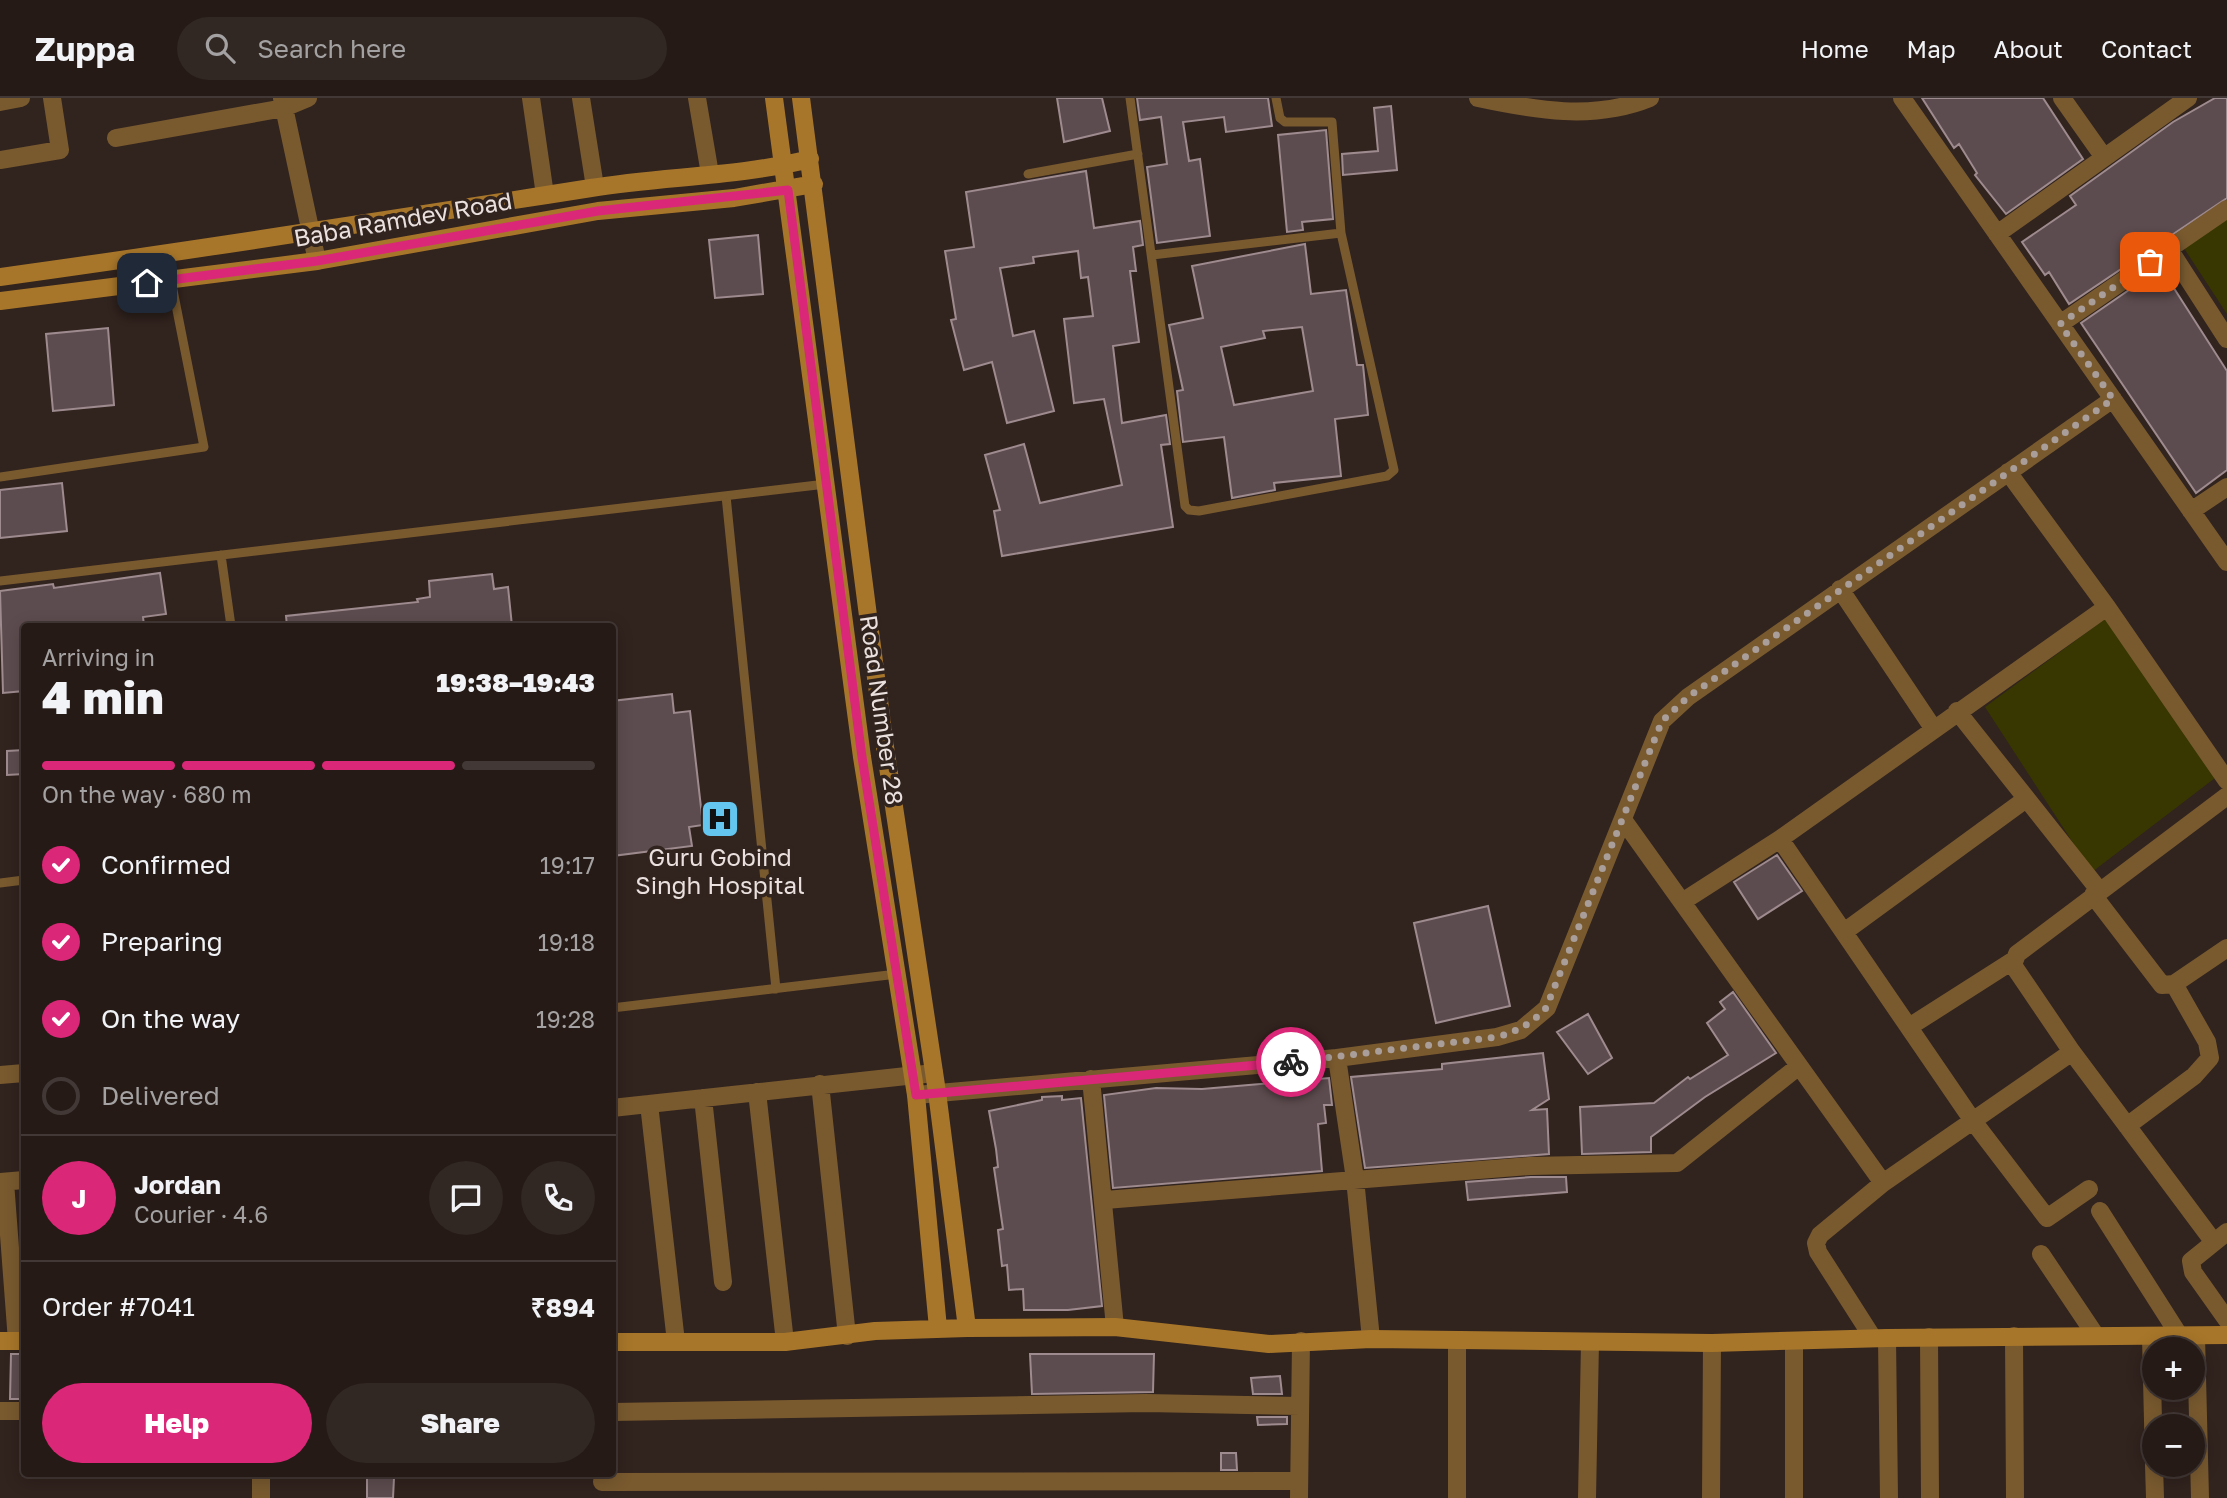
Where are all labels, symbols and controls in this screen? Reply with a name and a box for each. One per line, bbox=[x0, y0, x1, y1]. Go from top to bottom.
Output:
search box bbox=[177, 17, 667, 80]
text: Zuppa bbox=[35, 29, 135, 68]
icon: search bbox=[201, 29, 239, 67]
text: Search here bbox=[257, 33, 406, 64]
text: Home bbox=[1801, 34, 1869, 63]
text: Map bbox=[1907, 34, 1956, 63]
text: About bbox=[1994, 34, 2063, 63]
text: Contact bbox=[2101, 34, 2192, 63]
street label: Baba Ramdev Road bbox=[291, 185, 514, 252]
pin bbox=[2120, 232, 2180, 292]
icon: bag bbox=[2131, 243, 2169, 281]
pin bbox=[117, 253, 177, 313]
icon: home bbox=[128, 264, 166, 302]
street label: Road Number 28 bbox=[855, 613, 910, 807]
text: Arriving in bbox=[42, 643, 155, 671]
text: 19:38–19:43 bbox=[436, 667, 595, 698]
text: 4 min bbox=[42, 669, 164, 724]
text: On the way · 680 m bbox=[42, 780, 252, 808]
hospital icon: Guru Gobind Singh Hospital bbox=[699, 798, 741, 840]
place label: Guru Gobind Singh Hospital bbox=[635, 842, 805, 899]
icon: check bbox=[42, 846, 80, 884]
text: Confirmed bbox=[101, 849, 231, 880]
text: 19:17 bbox=[540, 851, 595, 879]
icon: check bbox=[42, 923, 80, 961]
text: Preparing bbox=[101, 926, 223, 957]
text: 19:18 bbox=[538, 928, 595, 956]
icon: check bbox=[42, 1000, 80, 1038]
text: On the way bbox=[101, 1003, 240, 1034]
text: 19:28 bbox=[536, 1005, 595, 1033]
courier bbox=[1256, 1027, 1326, 1097]
icon: bike bbox=[1272, 1043, 1310, 1081]
text: Delivered bbox=[101, 1080, 220, 1111]
button: chat bbox=[429, 1161, 503, 1235]
button: phone bbox=[521, 1161, 595, 1235]
text: Jordan bbox=[134, 1169, 221, 1200]
text: J bbox=[72, 1183, 86, 1214]
text: Courier · 4.6 bbox=[134, 1200, 268, 1228]
text: Order #7041 bbox=[42, 1291, 195, 1322]
text: ₹894 bbox=[531, 1292, 595, 1323]
map controls bbox=[2142, 1337, 2205, 1477]
button: + bbox=[2142, 1337, 2205, 1400]
button: Help bbox=[42, 1383, 312, 1463]
button: Share bbox=[326, 1383, 595, 1463]
button: − bbox=[2142, 1414, 2205, 1477]

